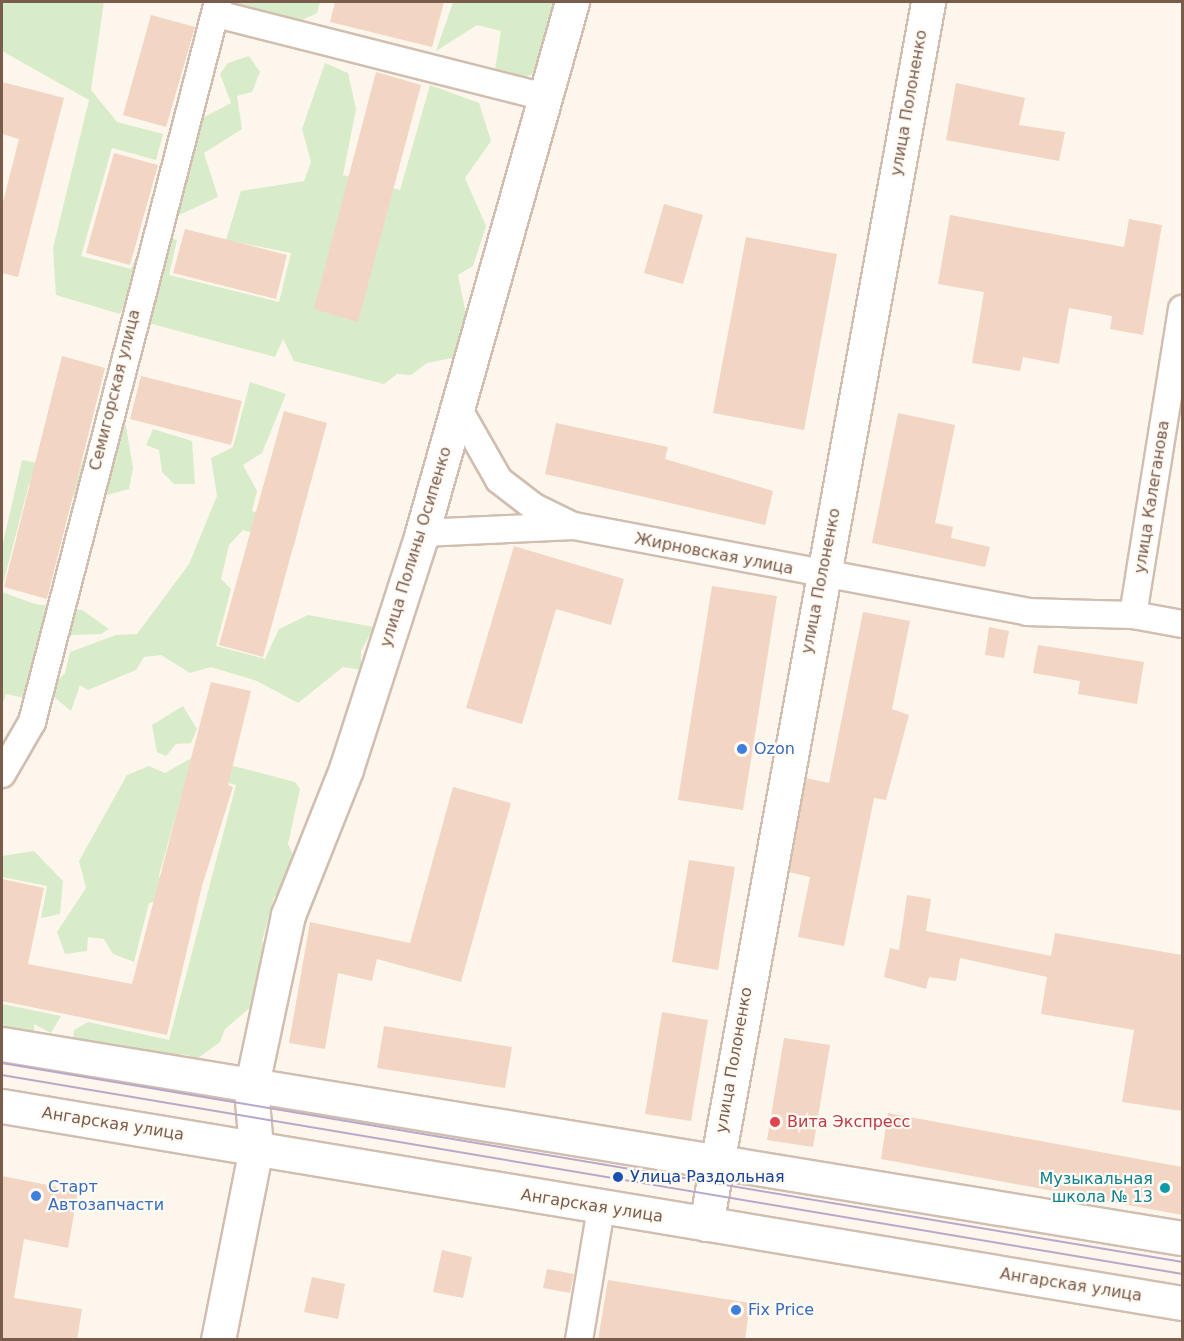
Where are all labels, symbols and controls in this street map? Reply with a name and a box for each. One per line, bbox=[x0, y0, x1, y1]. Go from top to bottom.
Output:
street label: улица Полоненко bbox=[887, 28, 931, 178]
street label: Семигорская улица bbox=[86, 307, 144, 473]
street label: улица Калеганова bbox=[1130, 419, 1174, 575]
street label: улица Полины Осипенко bbox=[376, 444, 456, 650]
street label: улица Полоненко bbox=[797, 507, 845, 655]
street label: Жирновская улица bbox=[633, 529, 795, 579]
place label: Ozon bbox=[754, 739, 795, 759]
marker: Ozon bbox=[735, 742, 749, 756]
street label: улица Полоненко bbox=[712, 985, 756, 1135]
street label: Ангарская улица bbox=[41, 1103, 185, 1145]
place label: Вита Экспресс bbox=[787, 1112, 910, 1132]
marker: Вита Экспресс bbox=[768, 1115, 782, 1129]
place label: Улица Раздольная bbox=[630, 1167, 785, 1187]
place label: Музыкальная школа № 13 bbox=[1040, 1169, 1153, 1207]
marker: Улица Раздольная bbox=[611, 1170, 625, 1184]
place label: Старт Автозапчасти bbox=[48, 1177, 164, 1215]
marker: Музыкальная школа № 13 bbox=[1158, 1181, 1172, 1195]
street label: Ангарская улица bbox=[520, 1185, 664, 1227]
marker: Старт Автозапчасти bbox=[29, 1189, 43, 1203]
street label: Ангарская улица bbox=[999, 1264, 1143, 1306]
place label: Fix Price bbox=[748, 1300, 814, 1320]
marker: Fix Price bbox=[729, 1303, 743, 1317]

